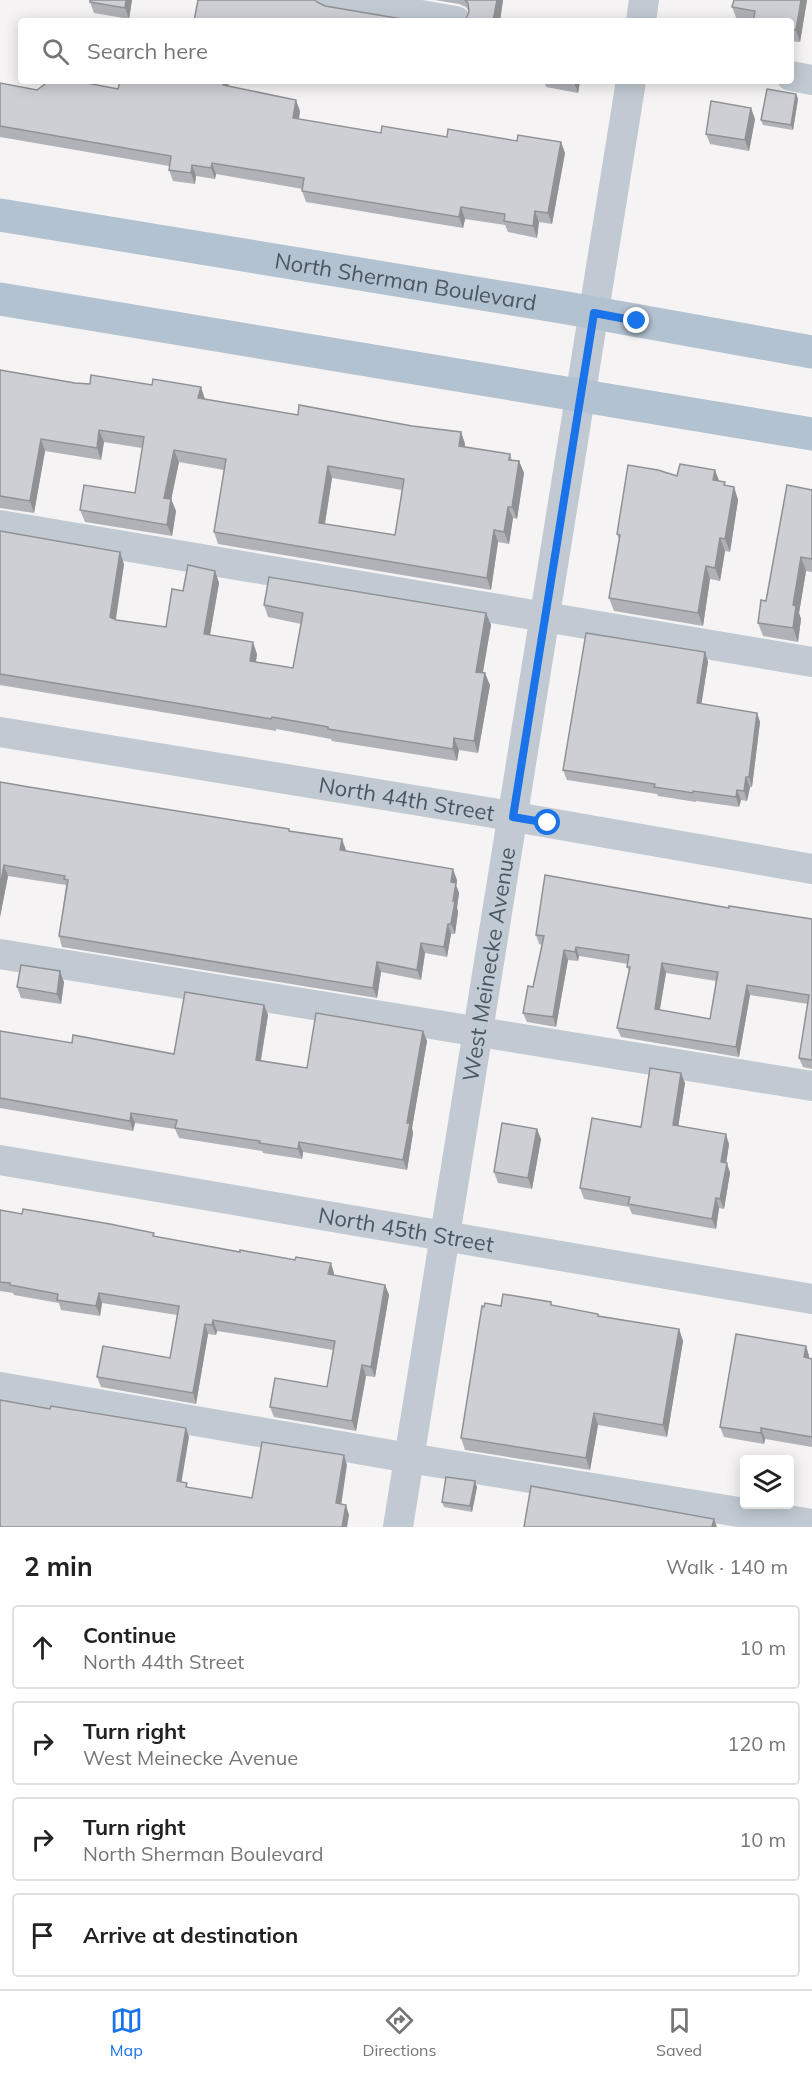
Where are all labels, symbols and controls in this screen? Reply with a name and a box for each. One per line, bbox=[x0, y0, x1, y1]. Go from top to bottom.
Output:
search box bbox=[18, 18, 794, 84]
icon: search bbox=[39, 35, 72, 68]
text: Search here bbox=[87, 37, 208, 65]
street label: North Sherman Boulevard bbox=[273, 246, 538, 317]
route end bbox=[623, 307, 649, 333]
street label: North 44th Street bbox=[317, 771, 497, 827]
route start bbox=[534, 809, 560, 835]
street label: West Meinecke Avenue bbox=[456, 845, 521, 1083]
street label: North 45th Street bbox=[316, 1201, 496, 1258]
map controls bbox=[740, 1455, 794, 1509]
button: layers bbox=[740, 1455, 794, 1509]
text: 2 min bbox=[24, 1550, 93, 1583]
text: Walk · 140 m bbox=[666, 1554, 788, 1579]
text: Continue bbox=[83, 1621, 176, 1649]
icon: ahead bbox=[26, 1631, 59, 1664]
text: 10 m bbox=[739, 1635, 786, 1660]
text: North 44th Street bbox=[83, 1649, 244, 1674]
text: Turn right bbox=[83, 1717, 186, 1745]
icon: right bbox=[26, 1727, 59, 1760]
text: 120 m bbox=[727, 1731, 786, 1756]
text: West Meinecke Avenue bbox=[83, 1745, 298, 1770]
text: Turn right bbox=[83, 1813, 186, 1841]
icon: right bbox=[26, 1823, 59, 1856]
text: 10 m bbox=[739, 1827, 786, 1852]
text: North Sherman Boulevard bbox=[83, 1841, 324, 1866]
icon: arrive bbox=[26, 1919, 59, 1952]
text: Arrive at destination bbox=[83, 1921, 298, 1949]
tab: Map bbox=[110, 2004, 143, 2060]
tab: Directions bbox=[362, 2004, 436, 2060]
tab: Saved bbox=[656, 2004, 702, 2060]

